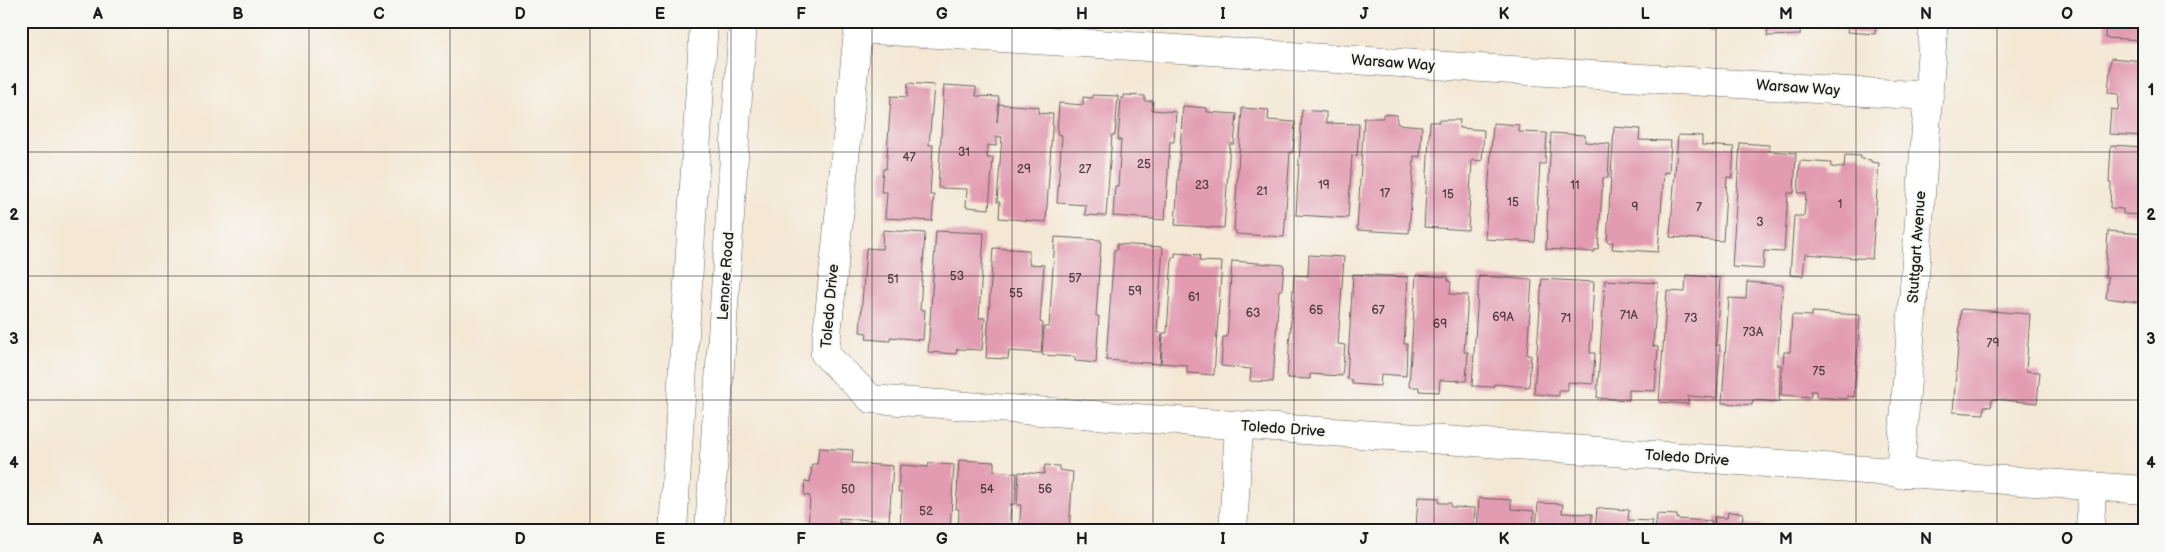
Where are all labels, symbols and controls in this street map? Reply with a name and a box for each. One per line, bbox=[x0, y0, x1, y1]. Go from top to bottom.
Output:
text: A bbox=[92, 5, 103, 24]
text: B bbox=[232, 5, 244, 24]
text: C bbox=[373, 5, 385, 24]
text: D bbox=[514, 5, 526, 24]
text: E bbox=[655, 5, 665, 24]
text: F bbox=[796, 5, 806, 24]
text: G bbox=[936, 5, 948, 24]
text: H bbox=[1076, 5, 1088, 24]
text: I bbox=[1220, 5, 1226, 24]
text: J bbox=[1360, 5, 1369, 24]
text: K bbox=[1499, 5, 1510, 24]
text: L bbox=[1640, 5, 1650, 24]
text: M bbox=[1779, 5, 1793, 24]
text: N bbox=[1920, 5, 1932, 24]
text: O bbox=[2061, 5, 2073, 24]
street label: Warsaw Way bbox=[1350, 51, 1436, 75]
street label: Warsaw Way bbox=[1755, 76, 1841, 100]
text: 1 bbox=[11, 81, 17, 100]
text: 1 bbox=[2148, 81, 2154, 100]
house number: 31 bbox=[958, 145, 970, 160]
house number: 47 bbox=[902, 150, 916, 165]
house number: 25 bbox=[1137, 157, 1151, 172]
house number: 29 bbox=[1017, 162, 1031, 177]
house number: 27 bbox=[1079, 162, 1092, 177]
house number: 23 bbox=[1195, 178, 1209, 193]
house number: 19 bbox=[1318, 178, 1330, 193]
house number: 11 bbox=[1570, 178, 1580, 193]
house number: 21 bbox=[1256, 184, 1268, 199]
house number: 17 bbox=[1380, 186, 1390, 201]
house number: 15 bbox=[1442, 187, 1454, 202]
street label: Stuttgart Avenue bbox=[1904, 190, 1930, 304]
house number: 15 bbox=[1507, 195, 1519, 210]
house number: 1 bbox=[1838, 197, 1842, 212]
house number: 9 bbox=[1632, 200, 1639, 215]
house number: 7 bbox=[1696, 200, 1702, 215]
text: 2 bbox=[9, 206, 19, 225]
text: 2 bbox=[2146, 206, 2156, 225]
house number: 3 bbox=[1756, 215, 1764, 230]
street label: Lenore Road bbox=[713, 231, 739, 321]
street label: Toledo Drive bbox=[817, 263, 843, 349]
house number: 53 bbox=[950, 269, 964, 284]
house number: 57 bbox=[1069, 271, 1081, 286]
house number: 51 bbox=[887, 272, 899, 287]
house number: 59 bbox=[1128, 284, 1142, 299]
house number: 55 bbox=[1009, 286, 1023, 301]
house number: 61 bbox=[1188, 290, 1200, 305]
house number: 65 bbox=[1309, 303, 1323, 318]
house number: 67 bbox=[1371, 303, 1385, 318]
house number: 63 bbox=[1246, 306, 1260, 321]
house number: 71A bbox=[1620, 308, 1639, 323]
house number: 69A bbox=[1492, 310, 1514, 325]
house number: 71 bbox=[1561, 311, 1571, 326]
house number: 73 bbox=[1684, 311, 1698, 326]
house number: 69 bbox=[1433, 317, 1447, 332]
house number: 73A bbox=[1743, 325, 1764, 340]
text: 3 bbox=[9, 330, 19, 349]
text: 3 bbox=[2146, 330, 2156, 349]
house number: 79 bbox=[1987, 336, 1999, 351]
house number: 75 bbox=[1813, 364, 1826, 379]
street label: Toledo Drive bbox=[1240, 417, 1326, 441]
street label: Toledo Drive bbox=[1644, 446, 1730, 470]
text: 4 bbox=[9, 454, 19, 473]
text: 4 bbox=[2146, 454, 2156, 473]
house number: 50 bbox=[841, 482, 855, 497]
house number: 54 bbox=[980, 482, 995, 497]
house number: 56 bbox=[1038, 482, 1052, 497]
house number: 52 bbox=[919, 504, 933, 519]
text: A bbox=[92, 530, 103, 549]
text: B bbox=[232, 530, 244, 549]
text: C bbox=[373, 530, 385, 549]
text: D bbox=[514, 530, 526, 549]
text: E bbox=[655, 530, 665, 549]
text: F bbox=[796, 530, 806, 549]
text: G bbox=[936, 530, 948, 549]
text: H bbox=[1076, 530, 1088, 549]
text: I bbox=[1220, 530, 1226, 549]
text: J bbox=[1360, 530, 1369, 549]
text: K bbox=[1499, 530, 1510, 549]
text: L bbox=[1640, 530, 1650, 549]
text: M bbox=[1779, 530, 1793, 549]
text: N bbox=[1920, 530, 1932, 549]
text: O bbox=[2061, 530, 2073, 549]

